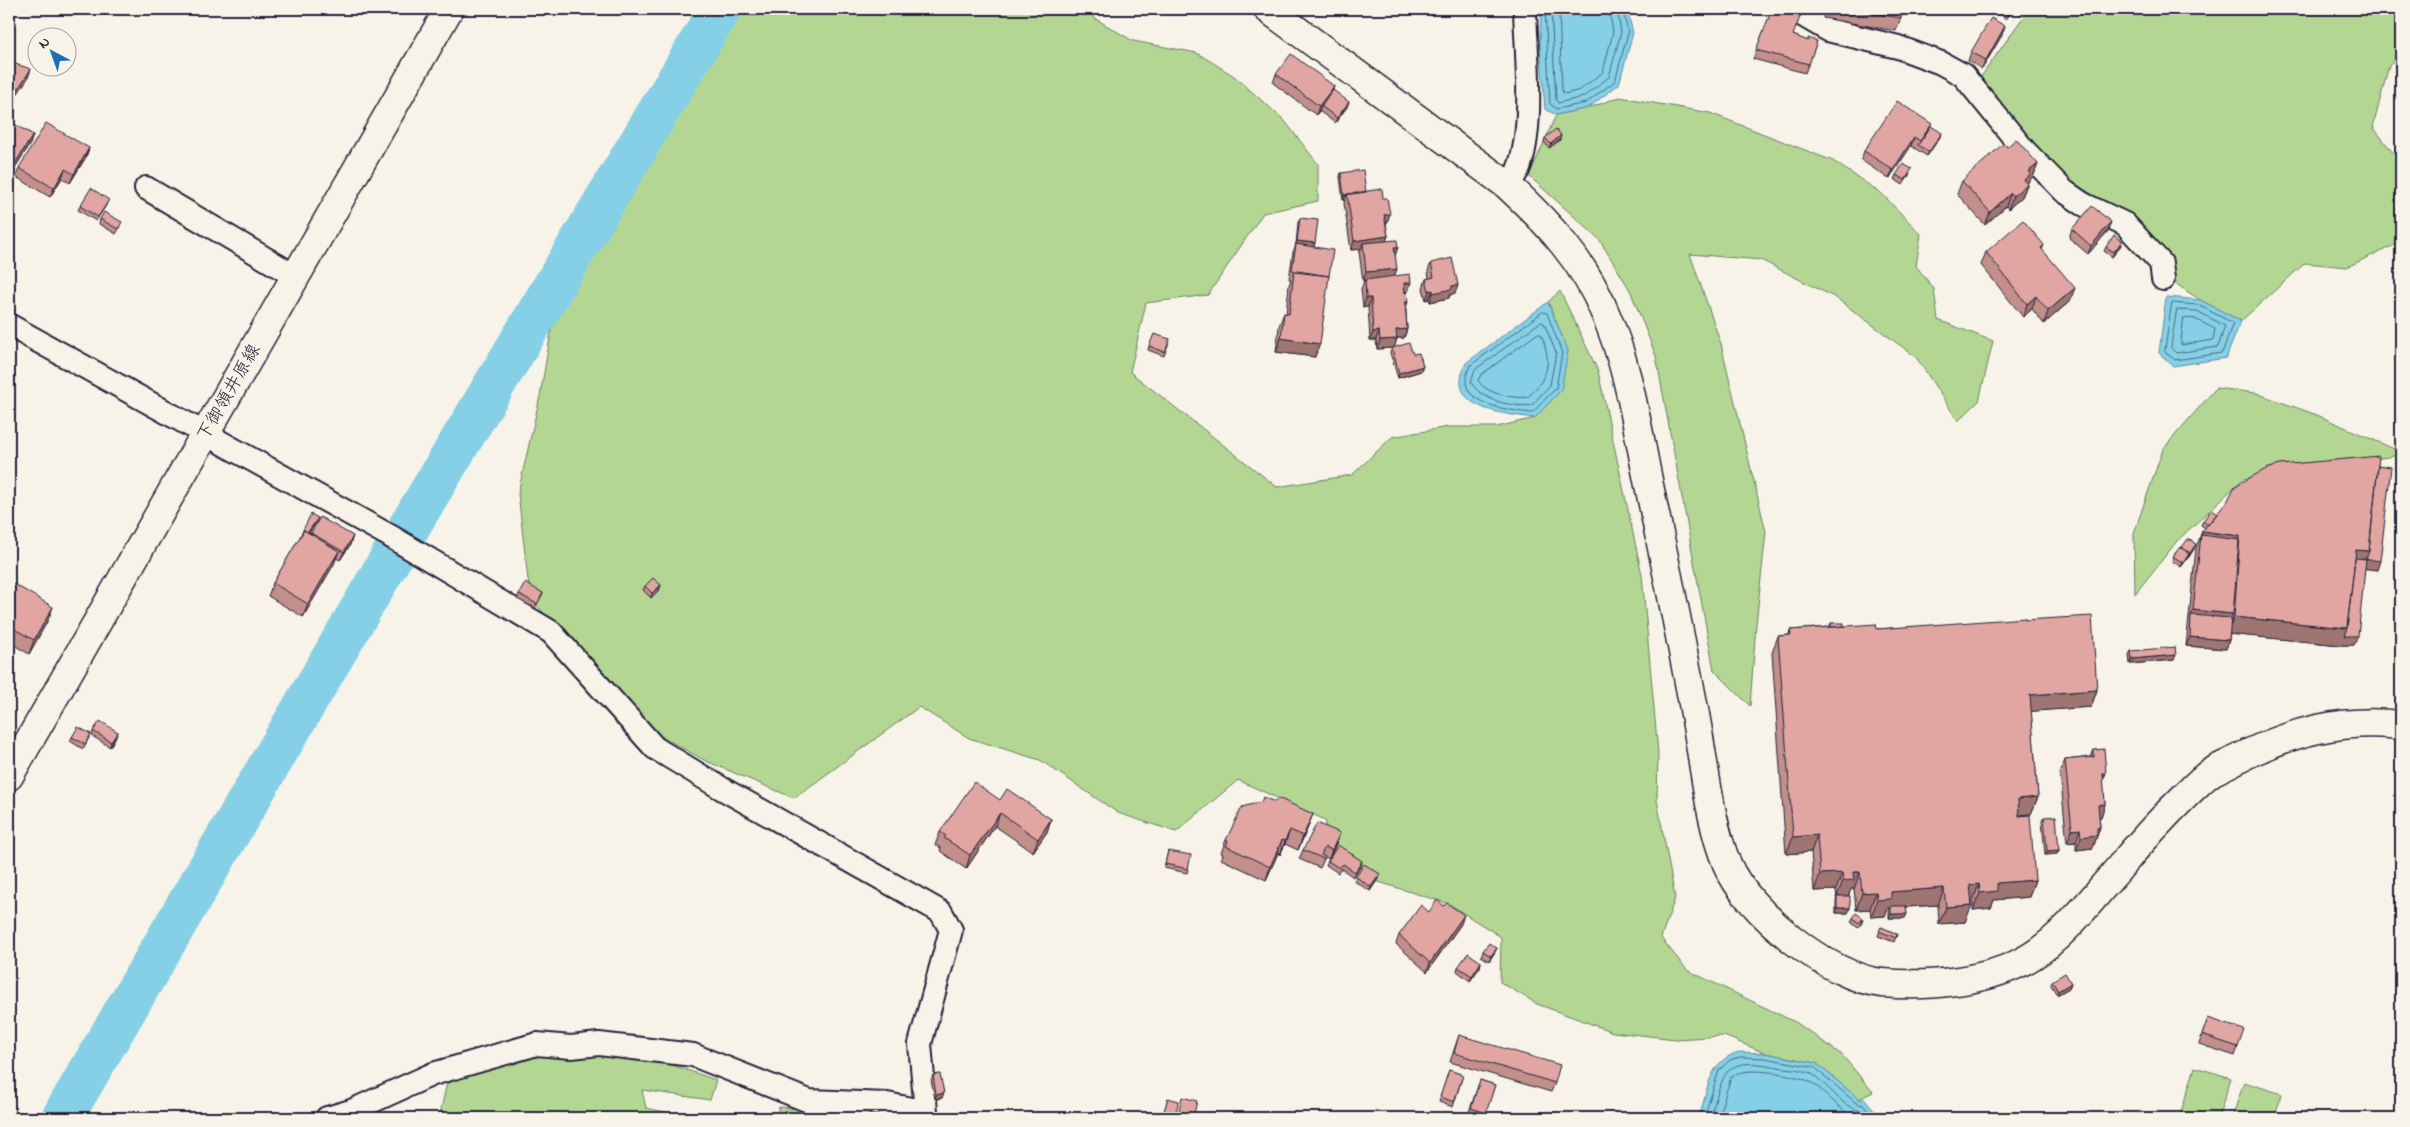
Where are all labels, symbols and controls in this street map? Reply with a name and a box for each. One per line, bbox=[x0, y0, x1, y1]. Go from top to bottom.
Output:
north arrow bbox=[28, 28, 78, 78]
text: N bbox=[34, 32, 55, 54]
street label: 下御領井原線 bbox=[191, 340, 268, 446]

